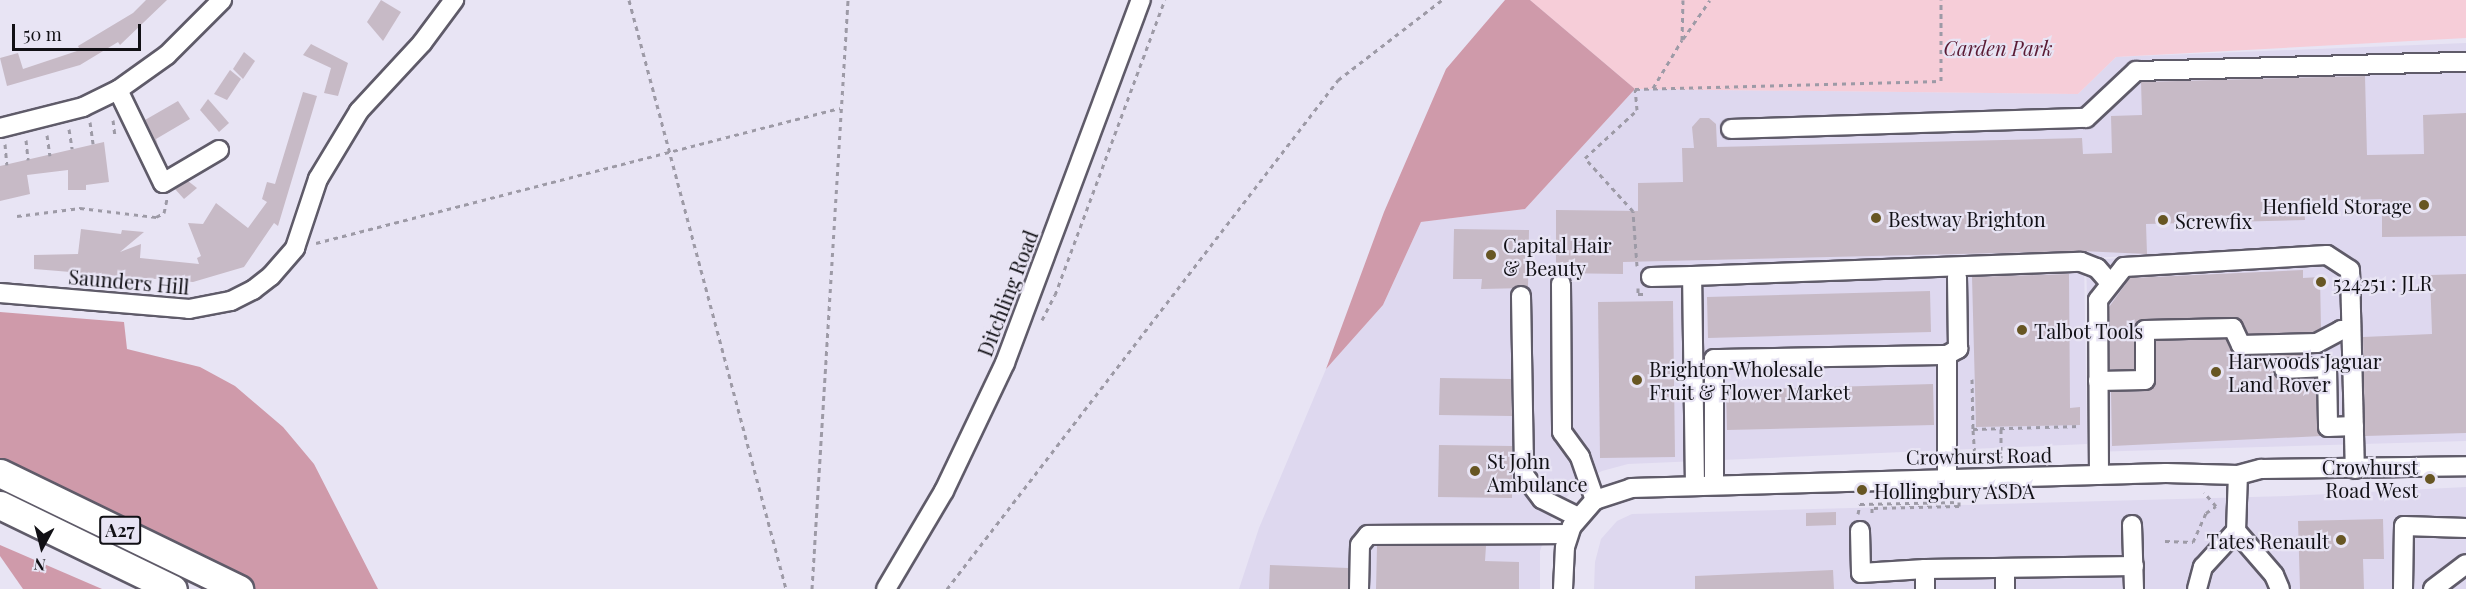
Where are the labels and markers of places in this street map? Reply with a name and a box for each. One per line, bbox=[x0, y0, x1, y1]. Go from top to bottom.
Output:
place label: Henfield Storage bbox=[2262, 193, 2412, 217]
marker: Henfield Storage bbox=[2417, 198, 2431, 212]
place label: Bestway Brighton bbox=[1888, 206, 2046, 230]
place label: Screwfix bbox=[2175, 208, 2252, 232]
marker: Bestway Brighton bbox=[1869, 211, 1883, 225]
marker: Screwfix bbox=[2156, 213, 2170, 227]
place label: Capital Hair & Beauty bbox=[1503, 232, 1612, 279]
marker: Capital Hair & Beauty bbox=[1484, 248, 1498, 262]
place label: 524251 : JLR bbox=[2333, 270, 2433, 294]
marker: 524251 : JLR bbox=[2314, 275, 2328, 289]
place label: Talbot Tools bbox=[2034, 318, 2144, 342]
marker: Talbot Tools bbox=[2015, 323, 2029, 337]
place label: Harwoods Jaguar Land Rover bbox=[2228, 348, 2382, 395]
place label: Brighton Wholesale Fruit & Flower Market bbox=[1649, 356, 1851, 403]
marker: Harwoods Jaguar Land Rover bbox=[2209, 365, 2223, 379]
marker: Brighton Wholesale Fruit & Flower Market bbox=[1630, 373, 1644, 387]
place label: St John Ambulance bbox=[1487, 448, 1588, 495]
place label: Crowhurst Road West bbox=[2322, 455, 2418, 502]
marker: St John Ambulance bbox=[1468, 464, 1482, 478]
marker: Crowhurst Road West bbox=[2423, 472, 2437, 486]
place label: Hollingbury ASDA bbox=[1874, 478, 2036, 502]
marker: Hollingbury ASDA bbox=[1855, 483, 1869, 497]
place label: Tates Renault bbox=[2206, 528, 2329, 552]
marker: Tates Renault bbox=[2334, 533, 2348, 547]

